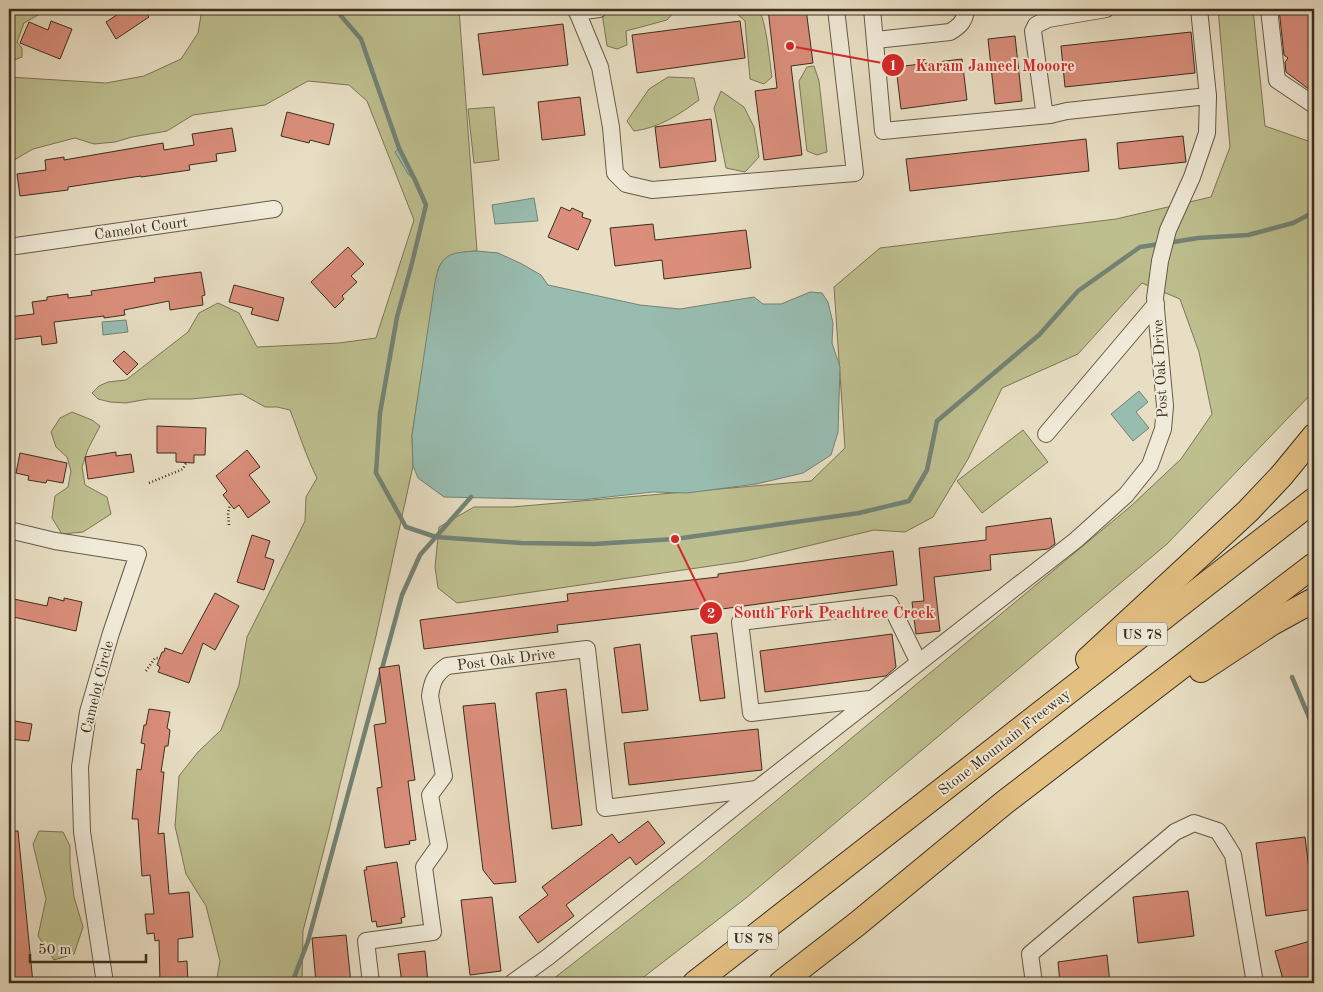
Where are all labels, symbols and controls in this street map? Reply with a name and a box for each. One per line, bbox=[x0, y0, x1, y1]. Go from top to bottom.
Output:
callout: Karam Jameel Mooore bbox=[881, 50, 1085, 81]
text: 1 bbox=[889, 59, 897, 74]
text: Karam Jameel Mooore bbox=[915, 59, 1075, 75]
street label: Camelot Court bbox=[94, 216, 189, 243]
street label: Post Oak Drive bbox=[1151, 319, 1172, 419]
callout: South Fork Peachtree Creek bbox=[698, 597, 944, 628]
text: South Fork Peachtree Creek bbox=[734, 606, 935, 622]
text: 2 bbox=[707, 607, 715, 622]
road number: US 78 bbox=[1117, 622, 1167, 646]
street label: Camelot Circle bbox=[80, 639, 117, 735]
street label: Post Oak Drive bbox=[456, 647, 556, 674]
street label: Stone Mountain Freeway bbox=[936, 687, 1074, 799]
road number: US 78 bbox=[728, 926, 778, 950]
scale bar bbox=[30, 932, 146, 964]
text: 50 m bbox=[38, 943, 72, 958]

